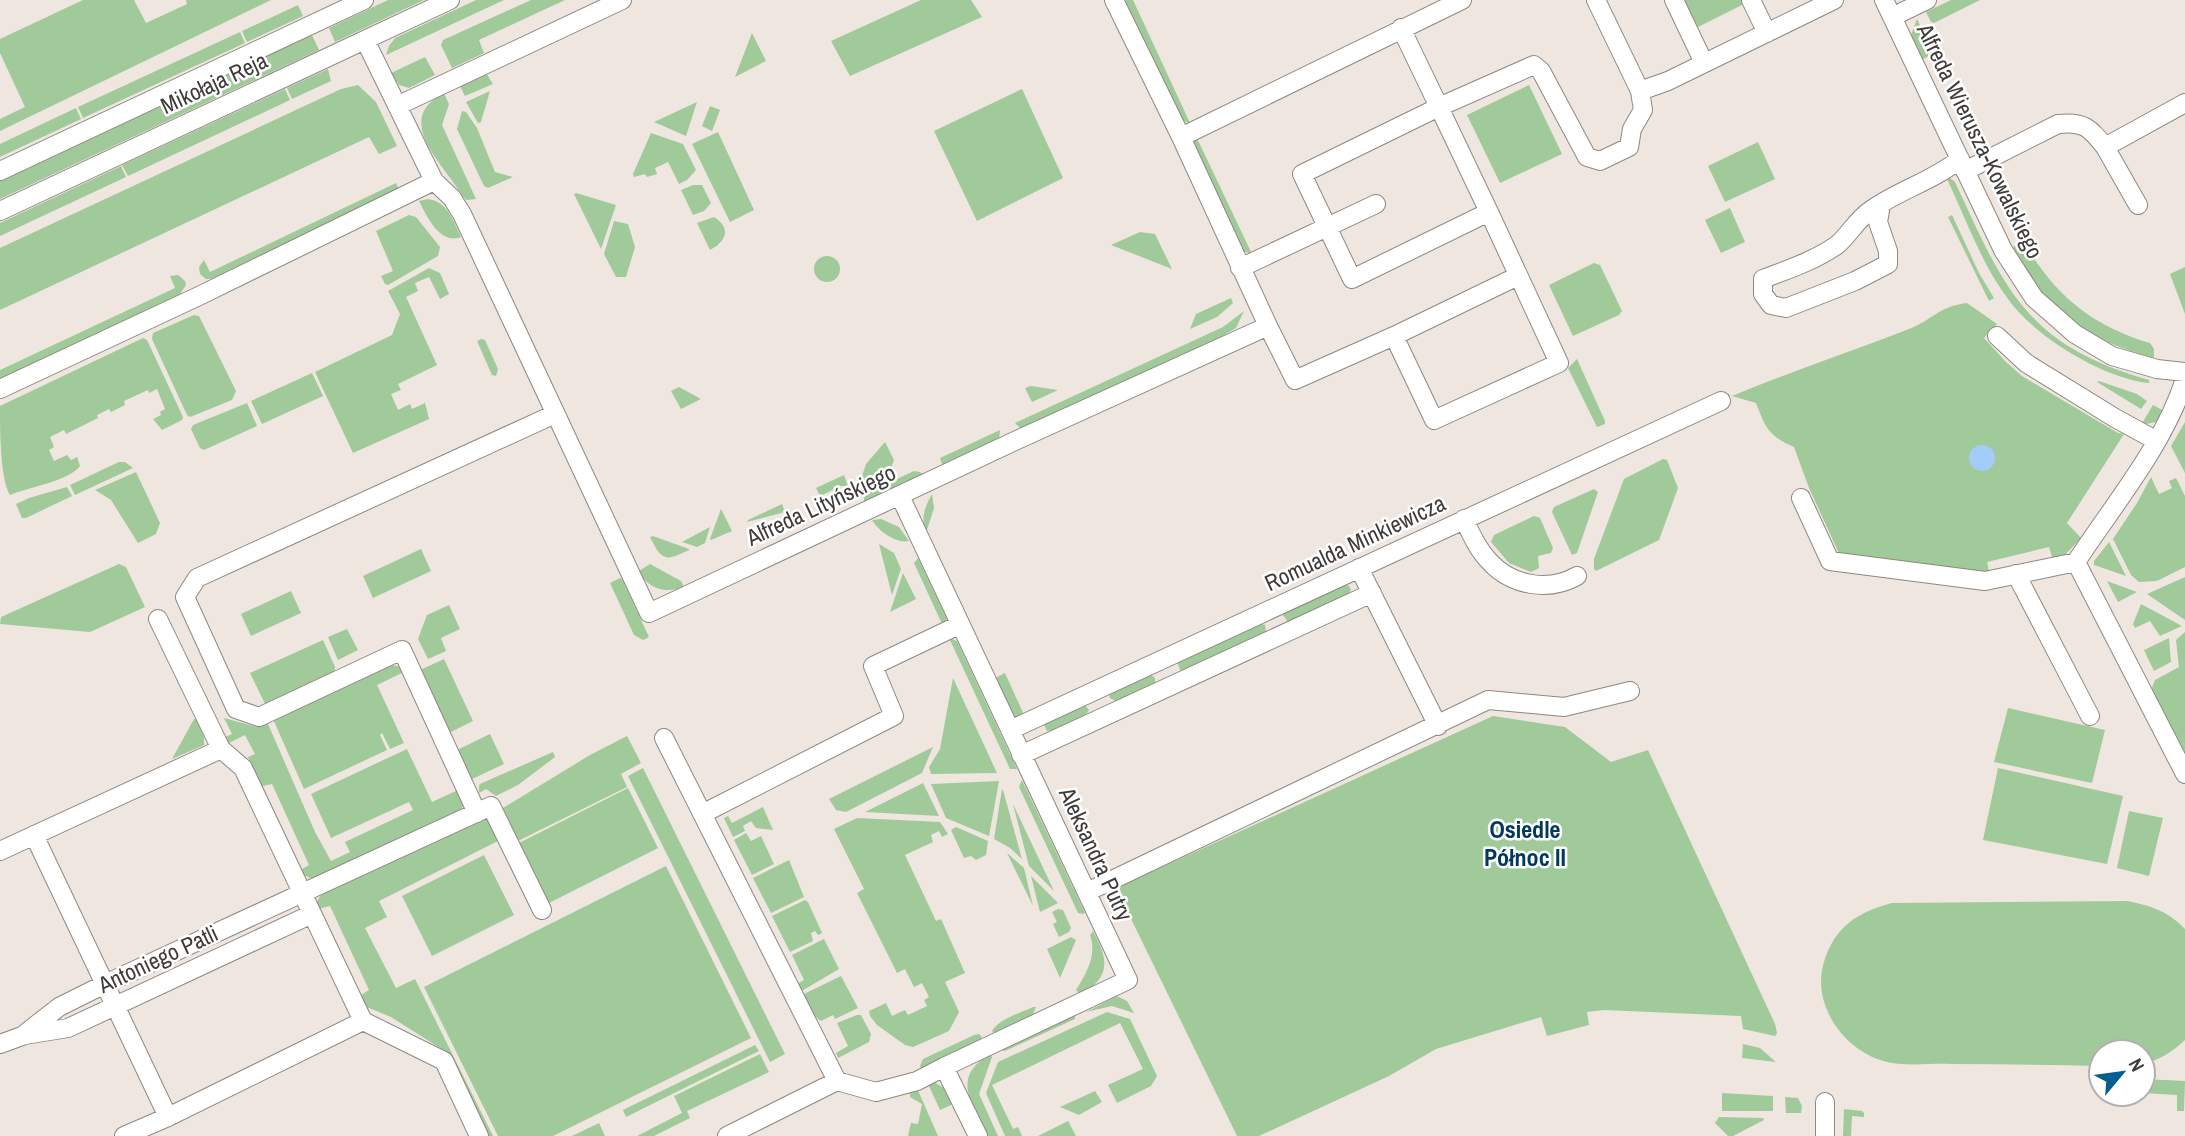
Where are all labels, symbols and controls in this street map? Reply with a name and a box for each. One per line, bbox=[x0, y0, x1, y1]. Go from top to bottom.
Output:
street label: Alfreda Wierusza-Kowalskiego bbox=[1910, 17, 2051, 263]
street label: Mikołaja Reja bbox=[155, 44, 273, 121]
street label: Alfreda Lityńskiego bbox=[740, 456, 901, 553]
street label: Romualda Minkiewicza bbox=[1259, 487, 1451, 598]
street label: Aleksandra Putry bbox=[1052, 781, 1141, 926]
district label: Osiedle Północ II bbox=[1484, 813, 1566, 873]
street label: Antoniego Patli bbox=[92, 917, 223, 1000]
north arrow bbox=[2087, 1038, 2157, 1108]
text: N bbox=[2123, 1054, 2151, 1076]

